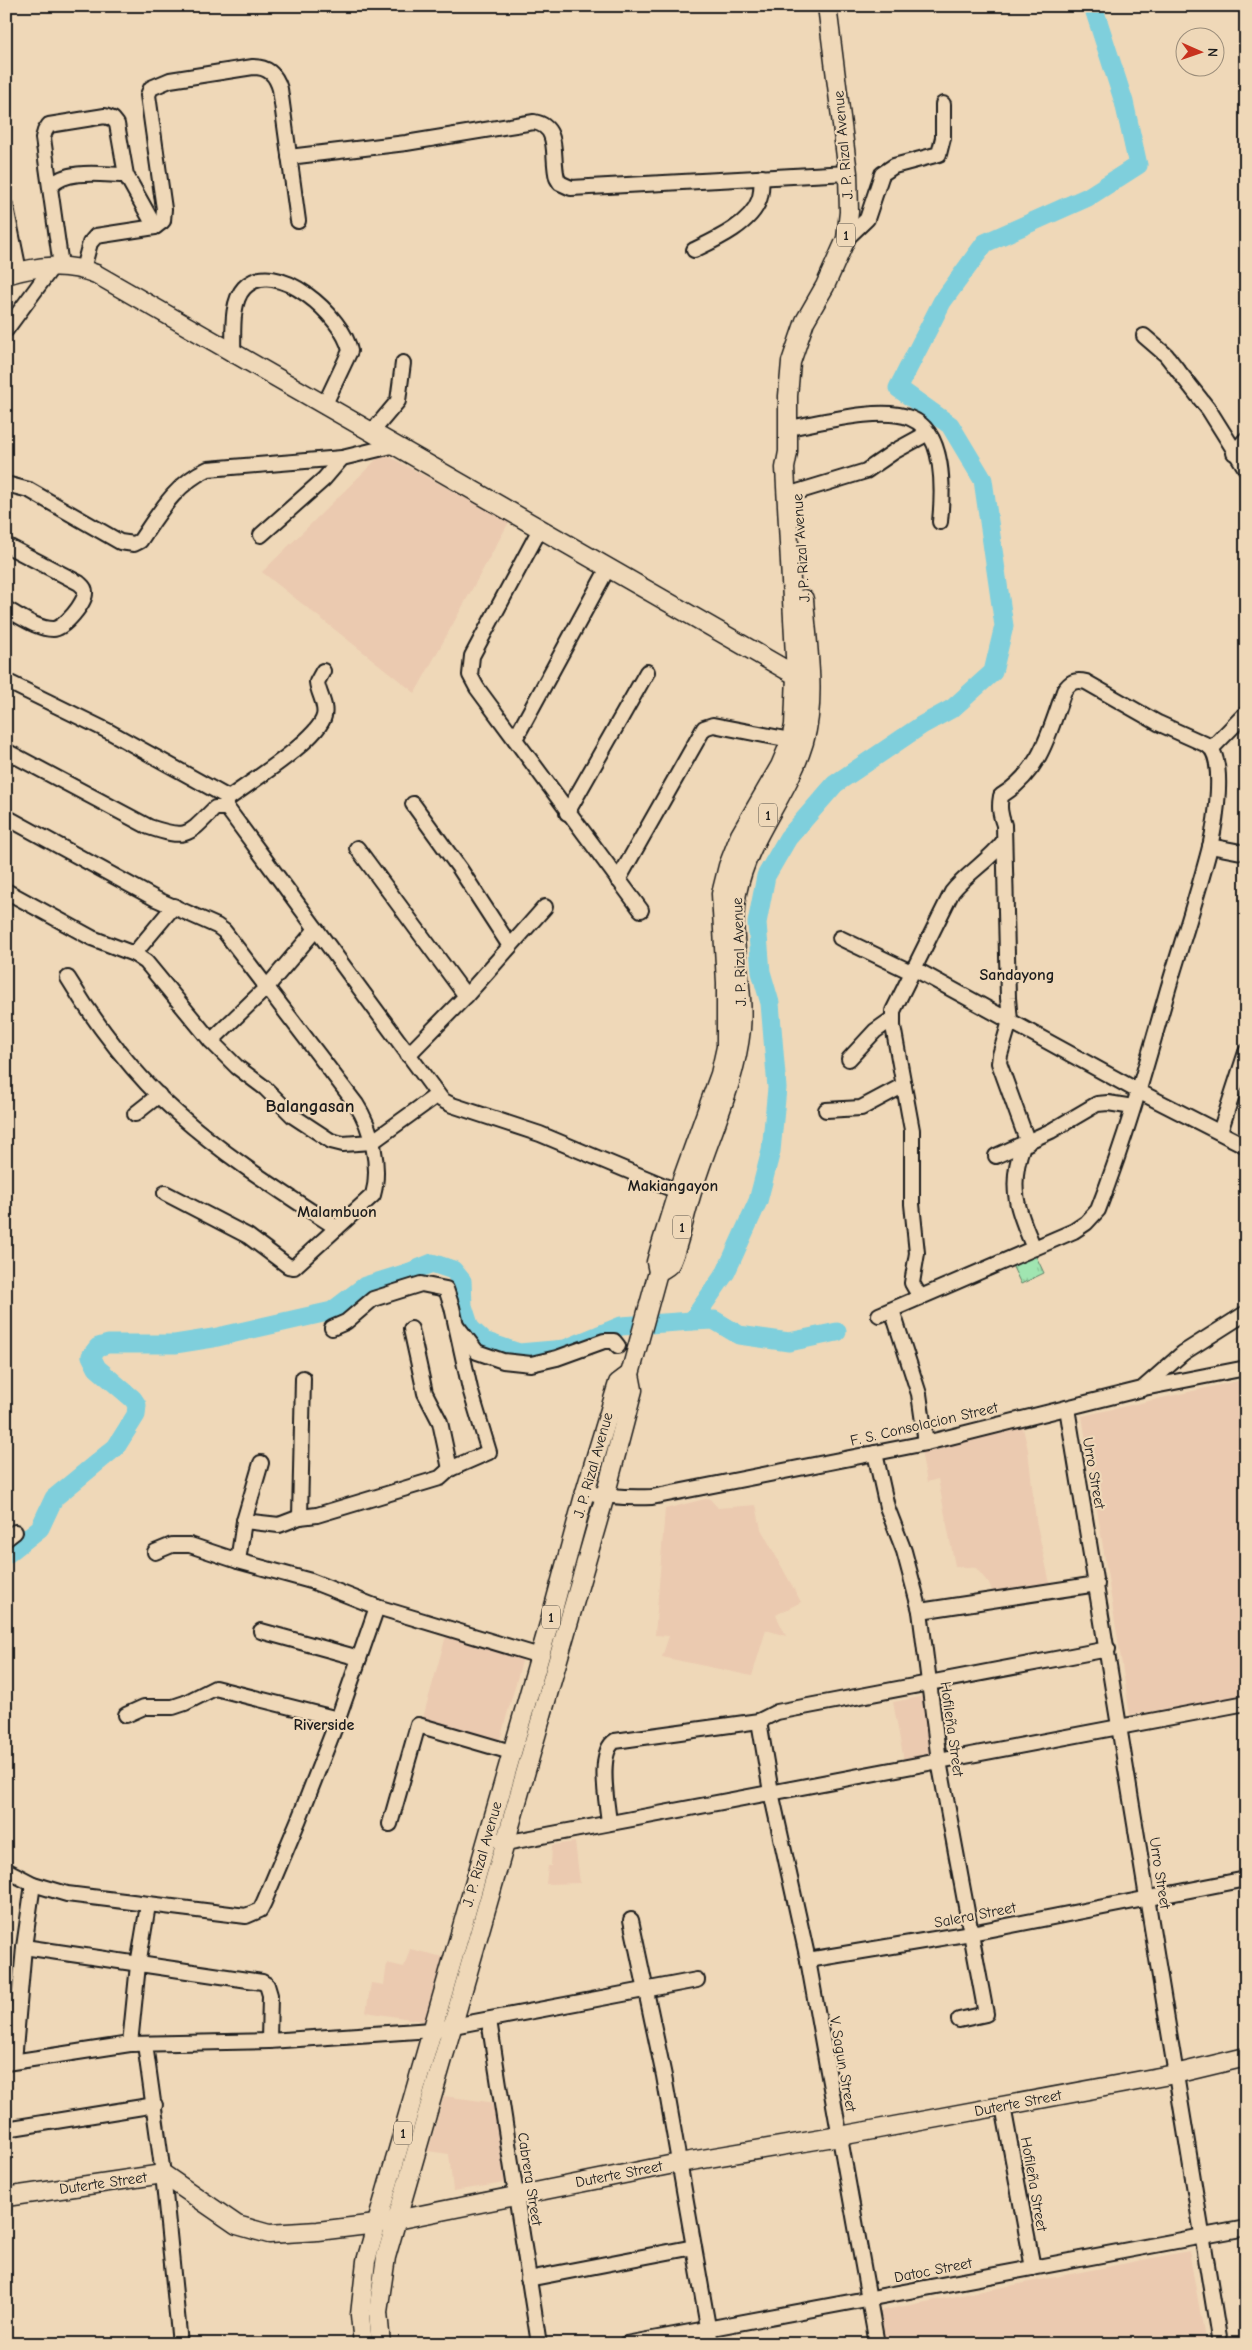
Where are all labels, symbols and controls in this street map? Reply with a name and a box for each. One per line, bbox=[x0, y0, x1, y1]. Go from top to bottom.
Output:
north arrow bbox=[1174, 28, 1224, 78]
text: N bbox=[1204, 48, 1221, 57]
street label: J. P. Rizal Avenue bbox=[829, 89, 857, 200]
road number: 1 bbox=[837, 224, 855, 246]
street label: J. P. Rizal Avenue bbox=[788, 492, 814, 603]
road number: 1 bbox=[759, 804, 777, 826]
street label: J. P. Rizal Avenue bbox=[728, 897, 750, 1007]
district label: Sandayong bbox=[980, 966, 1054, 984]
district label: Balangasan bbox=[266, 1096, 354, 1117]
district label: Makiangayon bbox=[628, 1177, 718, 1195]
district label: Malambuon bbox=[297, 1203, 377, 1221]
road number: 1 bbox=[673, 1216, 691, 1238]
street label: F. S. Consolacion Street bbox=[848, 1398, 1000, 1450]
street label: J. P. Rizal Avenue bbox=[569, 1410, 617, 1520]
street label: Urro Street bbox=[1079, 1436, 1109, 1511]
road number: 1 bbox=[542, 1605, 560, 1628]
street label: Hofileña Street bbox=[936, 1680, 968, 1778]
district label: Riverside bbox=[294, 1716, 355, 1734]
street label: J. P. Rizal Avenue bbox=[458, 1799, 506, 1909]
street label: Urro Street bbox=[1145, 1836, 1175, 1911]
street label: Salera Street bbox=[933, 1898, 1018, 1932]
street label: V. Sagun Street bbox=[826, 2015, 860, 2114]
street label: Duterte Street bbox=[973, 2086, 1064, 2120]
road number: 1 bbox=[394, 2122, 412, 2144]
street label: Cabrera Street bbox=[514, 2131, 546, 2228]
street label: Hofileña Street bbox=[1017, 2135, 1051, 2233]
street label: Duterte Street bbox=[574, 2157, 665, 2191]
street label: Duterte Street bbox=[58, 2168, 149, 2198]
street label: Datoc Street bbox=[893, 2254, 974, 2286]

